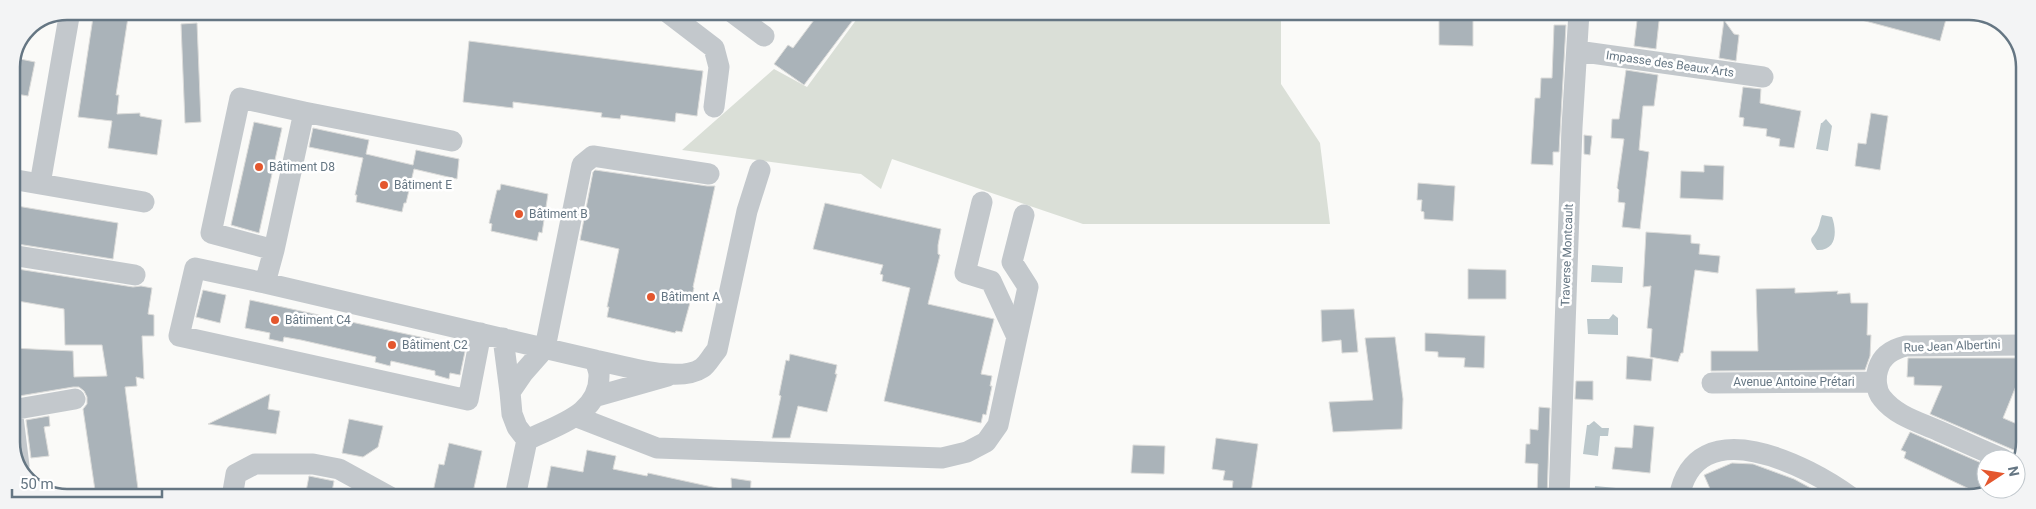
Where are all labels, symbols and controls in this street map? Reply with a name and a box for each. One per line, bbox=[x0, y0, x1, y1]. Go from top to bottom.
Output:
street label: Impasse des Beaux Arts bbox=[1605, 48, 1735, 80]
place label: Bâtiment D8 bbox=[269, 160, 335, 174]
marker: Bâtiment D8 bbox=[253, 161, 265, 173]
place label: Bâtiment E bbox=[394, 178, 452, 192]
marker: Bâtiment E bbox=[378, 179, 390, 191]
street label: Traverse Montcault bbox=[1558, 203, 1576, 307]
place label: Bâtiment B bbox=[529, 207, 588, 221]
marker: Bâtiment B bbox=[513, 208, 525, 220]
place label: Bâtiment A bbox=[661, 290, 720, 304]
marker: Bâtiment A bbox=[645, 291, 657, 303]
place label: Bâtiment C4 bbox=[285, 313, 351, 327]
marker: Bâtiment C4 bbox=[269, 314, 281, 326]
street label: Rue Jean Albertini bbox=[1903, 337, 2001, 355]
place label: Bâtiment C2 bbox=[402, 338, 468, 352]
marker: Bâtiment C2 bbox=[386, 339, 398, 351]
street label: Avenue Antoine Prétari bbox=[1733, 375, 1855, 389]
north arrow bbox=[1976, 449, 2026, 499]
text: N bbox=[2005, 465, 2023, 478]
scale bar bbox=[12, 466, 162, 498]
text: 50 m bbox=[20, 475, 54, 493]

